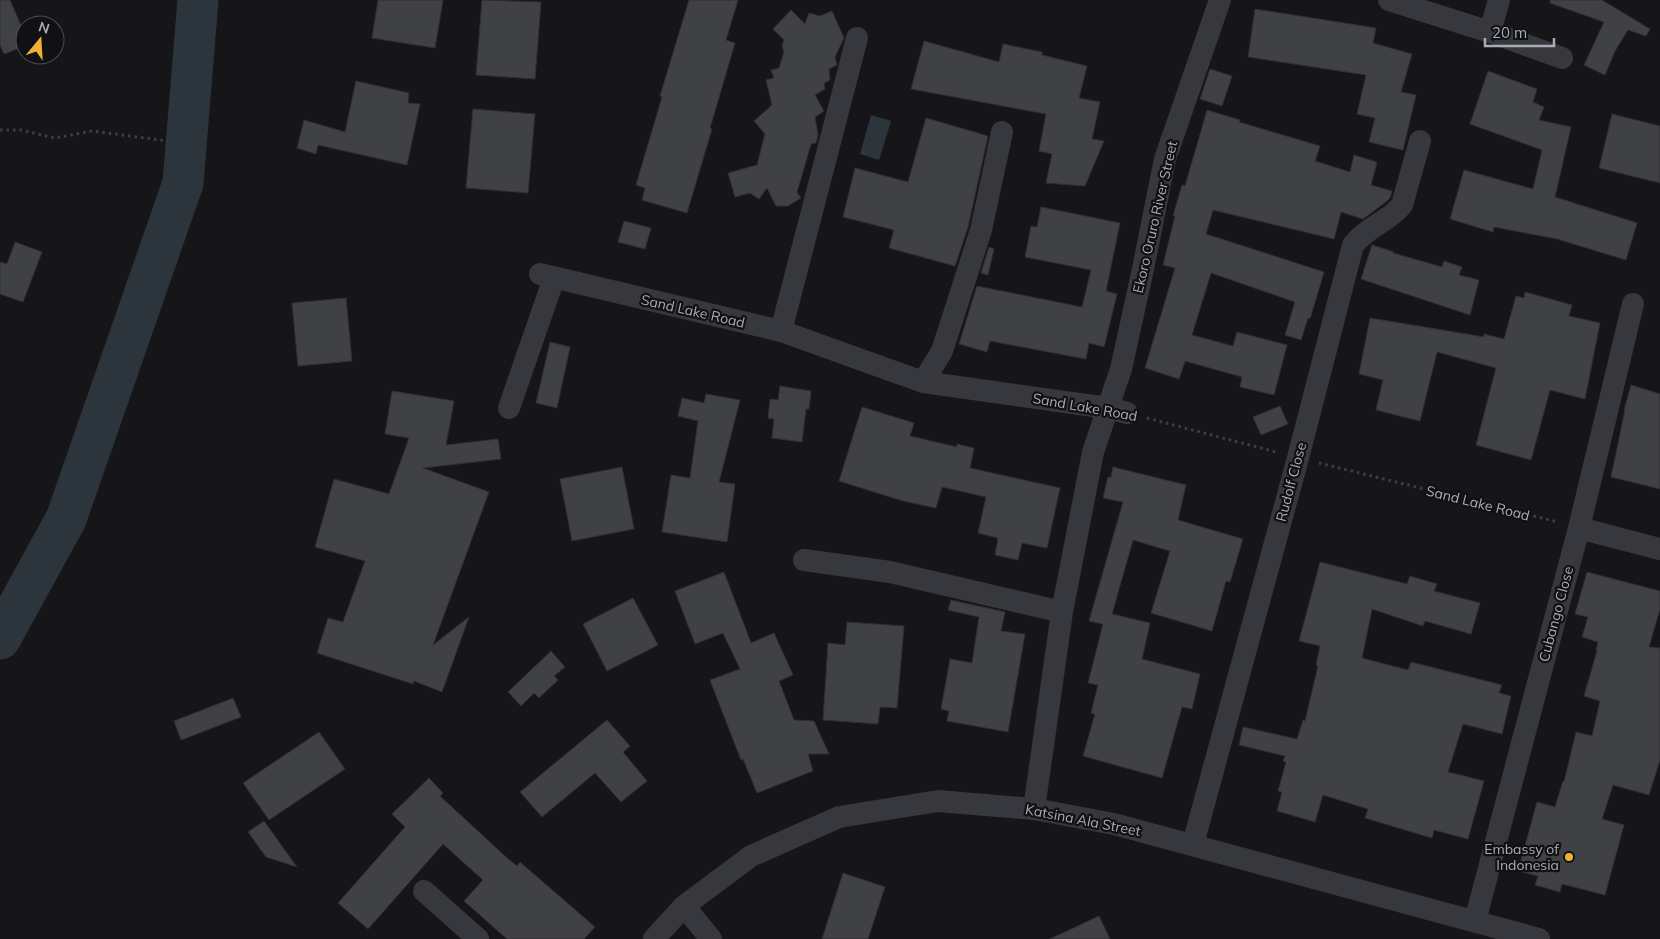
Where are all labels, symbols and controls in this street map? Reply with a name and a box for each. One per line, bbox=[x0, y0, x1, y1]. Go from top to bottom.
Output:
north arrow bbox=[15, 15, 65, 65]
scale bar bbox=[1485, 15, 1554, 47]
text: N bbox=[36, 17, 52, 38]
text: 20 m bbox=[1492, 23, 1527, 42]
street label: Ekoro Oruro River Street bbox=[1129, 139, 1181, 295]
street label: Sand Lake Road bbox=[639, 290, 747, 332]
street label: Sand Lake Road bbox=[1031, 389, 1139, 425]
street label: Rudolf Close bbox=[1272, 440, 1310, 524]
street label: Sand Lake Road bbox=[1424, 481, 1532, 525]
street label: Cubango Close bbox=[1535, 564, 1577, 664]
street label: Katsina Ala Street bbox=[1024, 800, 1142, 840]
place label: Embassy of Indonesia bbox=[1484, 840, 1559, 874]
marker: Embassy of Indonesia bbox=[1563, 851, 1575, 863]

